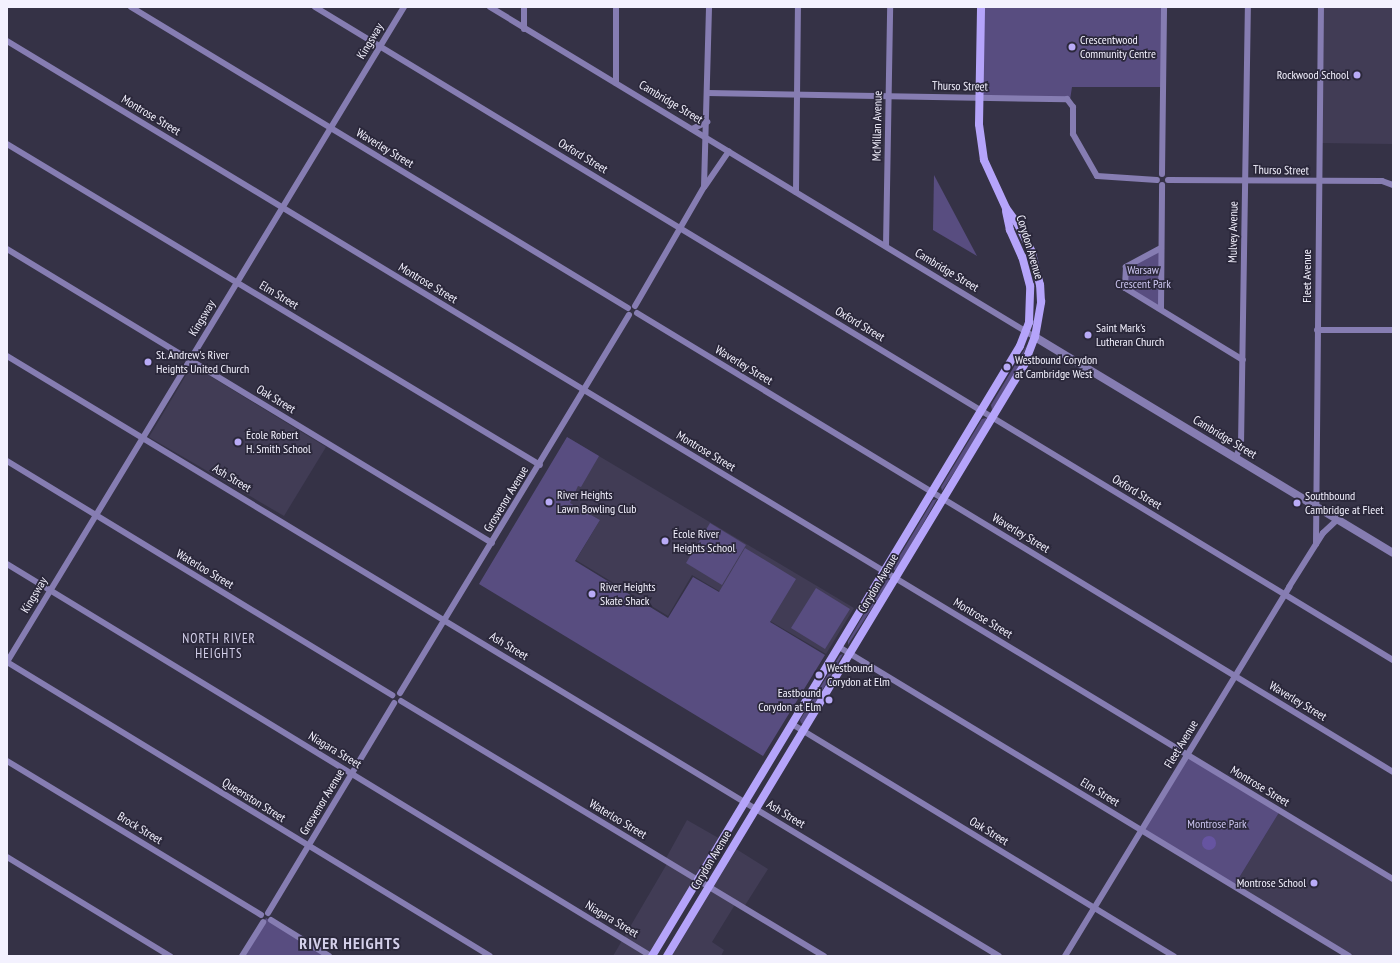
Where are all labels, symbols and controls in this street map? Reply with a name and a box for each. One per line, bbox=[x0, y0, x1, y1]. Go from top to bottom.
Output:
street label: Kingsway bbox=[354, 20, 386, 62]
place label: Crescentwood Community Centre bbox=[1080, 33, 1156, 61]
marker: Crescentwood Community Centre bbox=[1067, 42, 1077, 52]
place label: Rockwood School bbox=[1277, 68, 1349, 82]
marker: Rockwood School bbox=[1352, 70, 1362, 80]
street label: Cambridge Street bbox=[637, 77, 705, 127]
street label: Thurso Street bbox=[932, 78, 988, 94]
street label: McMillan Avenue bbox=[869, 91, 885, 161]
street label: Montrose Street bbox=[119, 92, 183, 138]
street label: Waverley Street bbox=[354, 125, 416, 171]
street label: Oxford Street bbox=[556, 136, 610, 176]
street label: Thurso Street bbox=[1253, 162, 1309, 178]
street label: Mulvey Avenue bbox=[1225, 201, 1241, 263]
street label: Corydon Avenue bbox=[1013, 213, 1047, 281]
street label: Cambridge Street bbox=[913, 245, 981, 295]
street label: Fleet Avenue bbox=[1300, 249, 1314, 303]
street label: Montrose Street bbox=[396, 260, 460, 306]
park label: Warsaw Crescent Park bbox=[1115, 263, 1171, 291]
street label: Elm Street bbox=[257, 278, 301, 312]
street label: Kingsway bbox=[186, 297, 218, 339]
street label: Oxford Street bbox=[833, 304, 887, 344]
place label: Saint Mark's Lutheran Church bbox=[1096, 321, 1164, 349]
marker: Saint Mark's Lutheran Church bbox=[1083, 330, 1093, 340]
street label: Waverley Street bbox=[713, 342, 775, 388]
place label: St. Andrew's River Heights United Church bbox=[156, 348, 249, 376]
place label: Westbound Corydon at Cambridge West bbox=[1015, 353, 1097, 381]
marker: St. Andrew's River Heights United Church bbox=[143, 357, 153, 367]
marker: Westbound Corydon at Cambridge West bbox=[1002, 362, 1012, 372]
street label: Oak Street bbox=[254, 382, 298, 416]
street label: Cambridge Street bbox=[1191, 412, 1259, 462]
place label: École Robert H. Smith School bbox=[246, 428, 312, 456]
street label: Montrose Street bbox=[674, 428, 738, 474]
marker: École Robert H. Smith School bbox=[233, 437, 243, 447]
street label: Ash Street bbox=[210, 461, 254, 495]
street label: Grosvenor Avenue bbox=[481, 463, 531, 535]
street label: Oxford Street bbox=[1110, 472, 1164, 512]
place label: River Heights Lawn Bowling Club bbox=[557, 488, 636, 516]
place label: Southbound Cambridge at Fleet bbox=[1305, 489, 1383, 517]
marker: River Heights Lawn Bowling Club bbox=[544, 497, 554, 507]
marker: Southbound Cambridge at Fleet bbox=[1292, 498, 1302, 508]
street label: Waverley Street bbox=[990, 510, 1052, 556]
place label: École River Heights School bbox=[673, 527, 735, 555]
marker: École River Heights School bbox=[660, 536, 670, 546]
street label: Waterloo Street bbox=[174, 546, 236, 592]
street label: Corydon Avenue bbox=[855, 551, 901, 615]
street label: Kingsway bbox=[18, 574, 50, 616]
place label: River Heights Skate Shack bbox=[600, 580, 656, 608]
marker: River Heights Skate Shack bbox=[587, 589, 597, 599]
street label: Montrose Street bbox=[951, 595, 1015, 641]
street label: Ash Street bbox=[487, 629, 531, 663]
district label: NORTH RIVER HEIGHTS bbox=[182, 632, 256, 663]
place label: Westbound Corydon at Elm bbox=[827, 661, 890, 689]
marker: Westbound Corydon at Elm bbox=[814, 670, 824, 680]
street label: Waverley Street bbox=[1267, 678, 1329, 724]
place label: Eastbound Corydon at Elm bbox=[758, 686, 821, 714]
marker: Eastbound Corydon at Elm bbox=[824, 695, 834, 705]
street label: Fleet Avenue bbox=[1161, 717, 1201, 771]
street label: Niagara Street bbox=[306, 729, 364, 771]
street label: Montrose Street bbox=[1228, 763, 1292, 809]
street label: Grosvenor Avenue bbox=[297, 766, 347, 838]
street label: Queenston Street bbox=[220, 775, 288, 825]
street label: Elm Street bbox=[1078, 775, 1122, 809]
street label: Waterloo Street bbox=[587, 796, 649, 842]
street label: Ash Street bbox=[764, 797, 808, 831]
street label: Brock Street bbox=[115, 809, 165, 847]
street label: Oak Street bbox=[967, 814, 1011, 848]
park label: Montrose Park bbox=[1187, 817, 1247, 831]
street label: Corydon Avenue bbox=[688, 828, 734, 892]
place label: Montrose School bbox=[1237, 876, 1306, 890]
marker: Montrose School bbox=[1309, 878, 1319, 888]
street label: Niagara Street bbox=[583, 898, 641, 940]
district label: RIVER HEIGHTS bbox=[299, 933, 401, 953]

